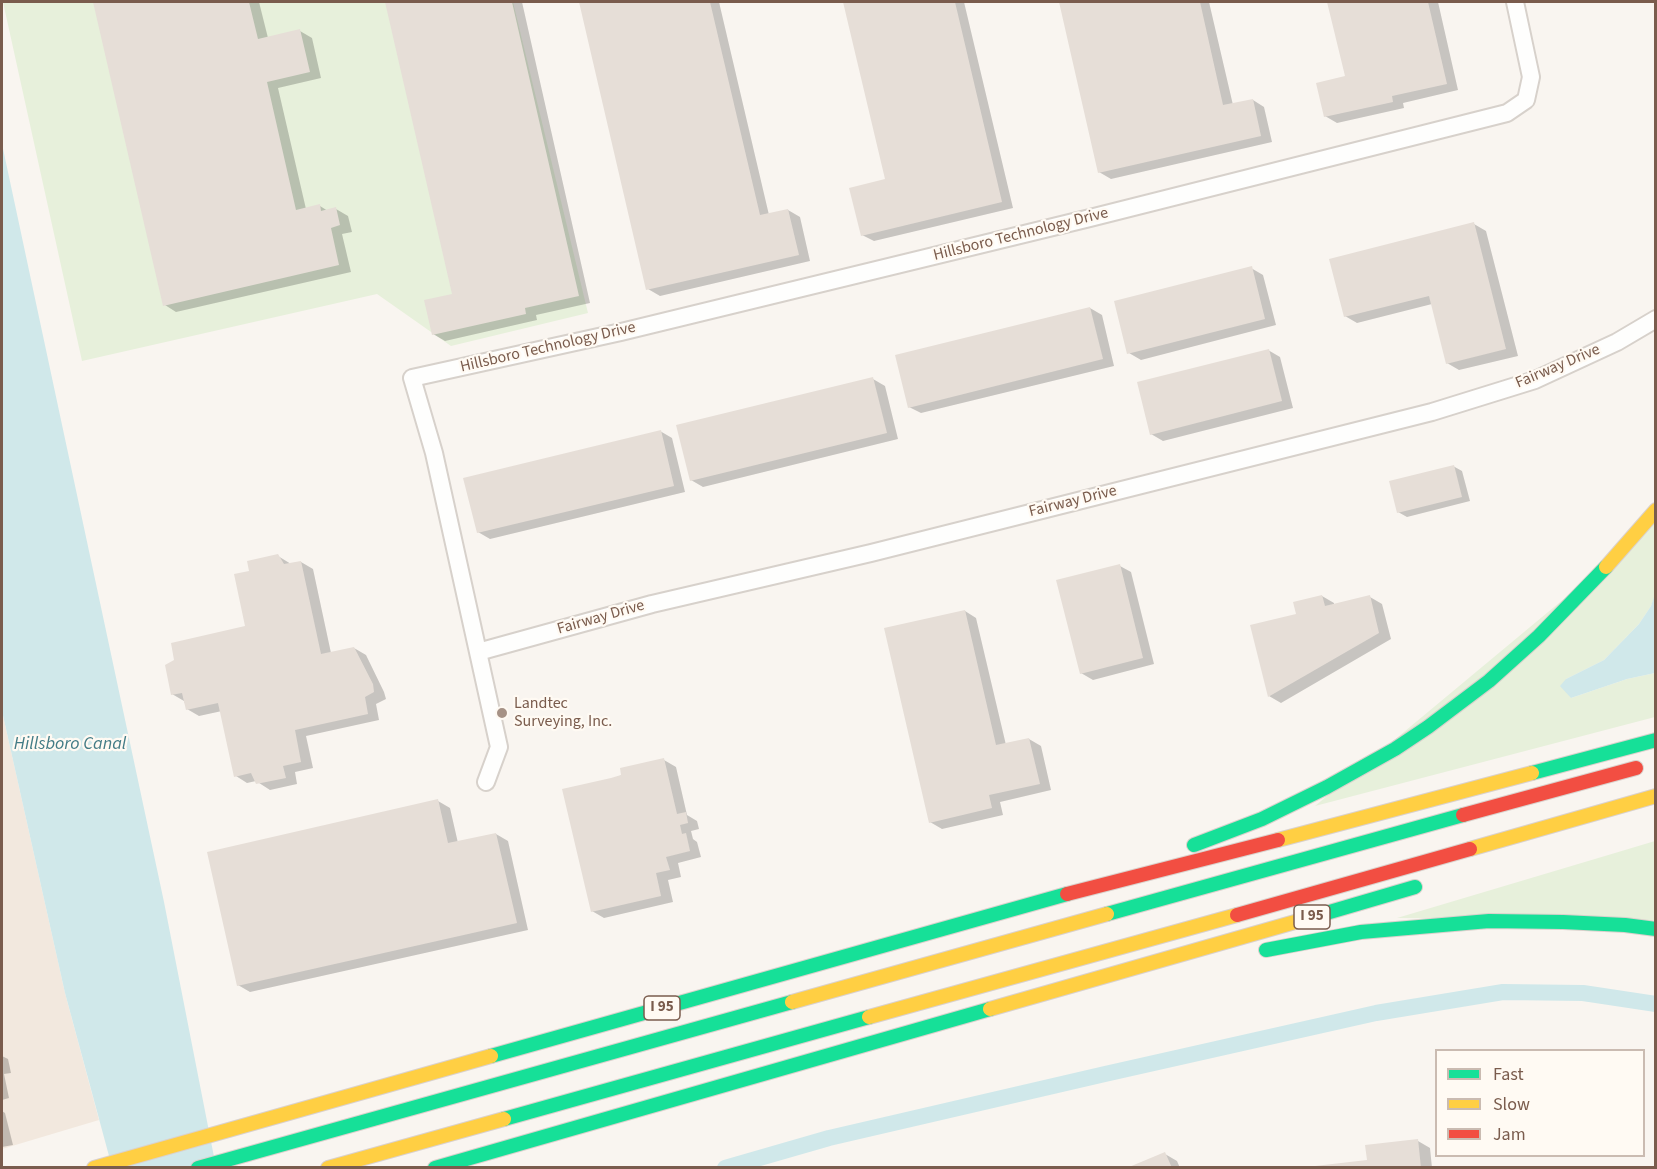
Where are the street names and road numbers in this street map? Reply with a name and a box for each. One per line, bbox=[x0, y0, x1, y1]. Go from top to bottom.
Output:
street label: Hillsboro Technology Drive bbox=[932, 204, 1110, 266]
street label: Hillsboro Technology Drive bbox=[458, 318, 638, 378]
street label: Fairway Drive bbox=[1513, 341, 1603, 393]
street label: Fairway Drive bbox=[1027, 482, 1119, 522]
street label: Fairway Drive bbox=[555, 596, 647, 640]
road number: I 95 bbox=[1294, 905, 1330, 929]
road number: I 95 bbox=[644, 996, 680, 1020]

